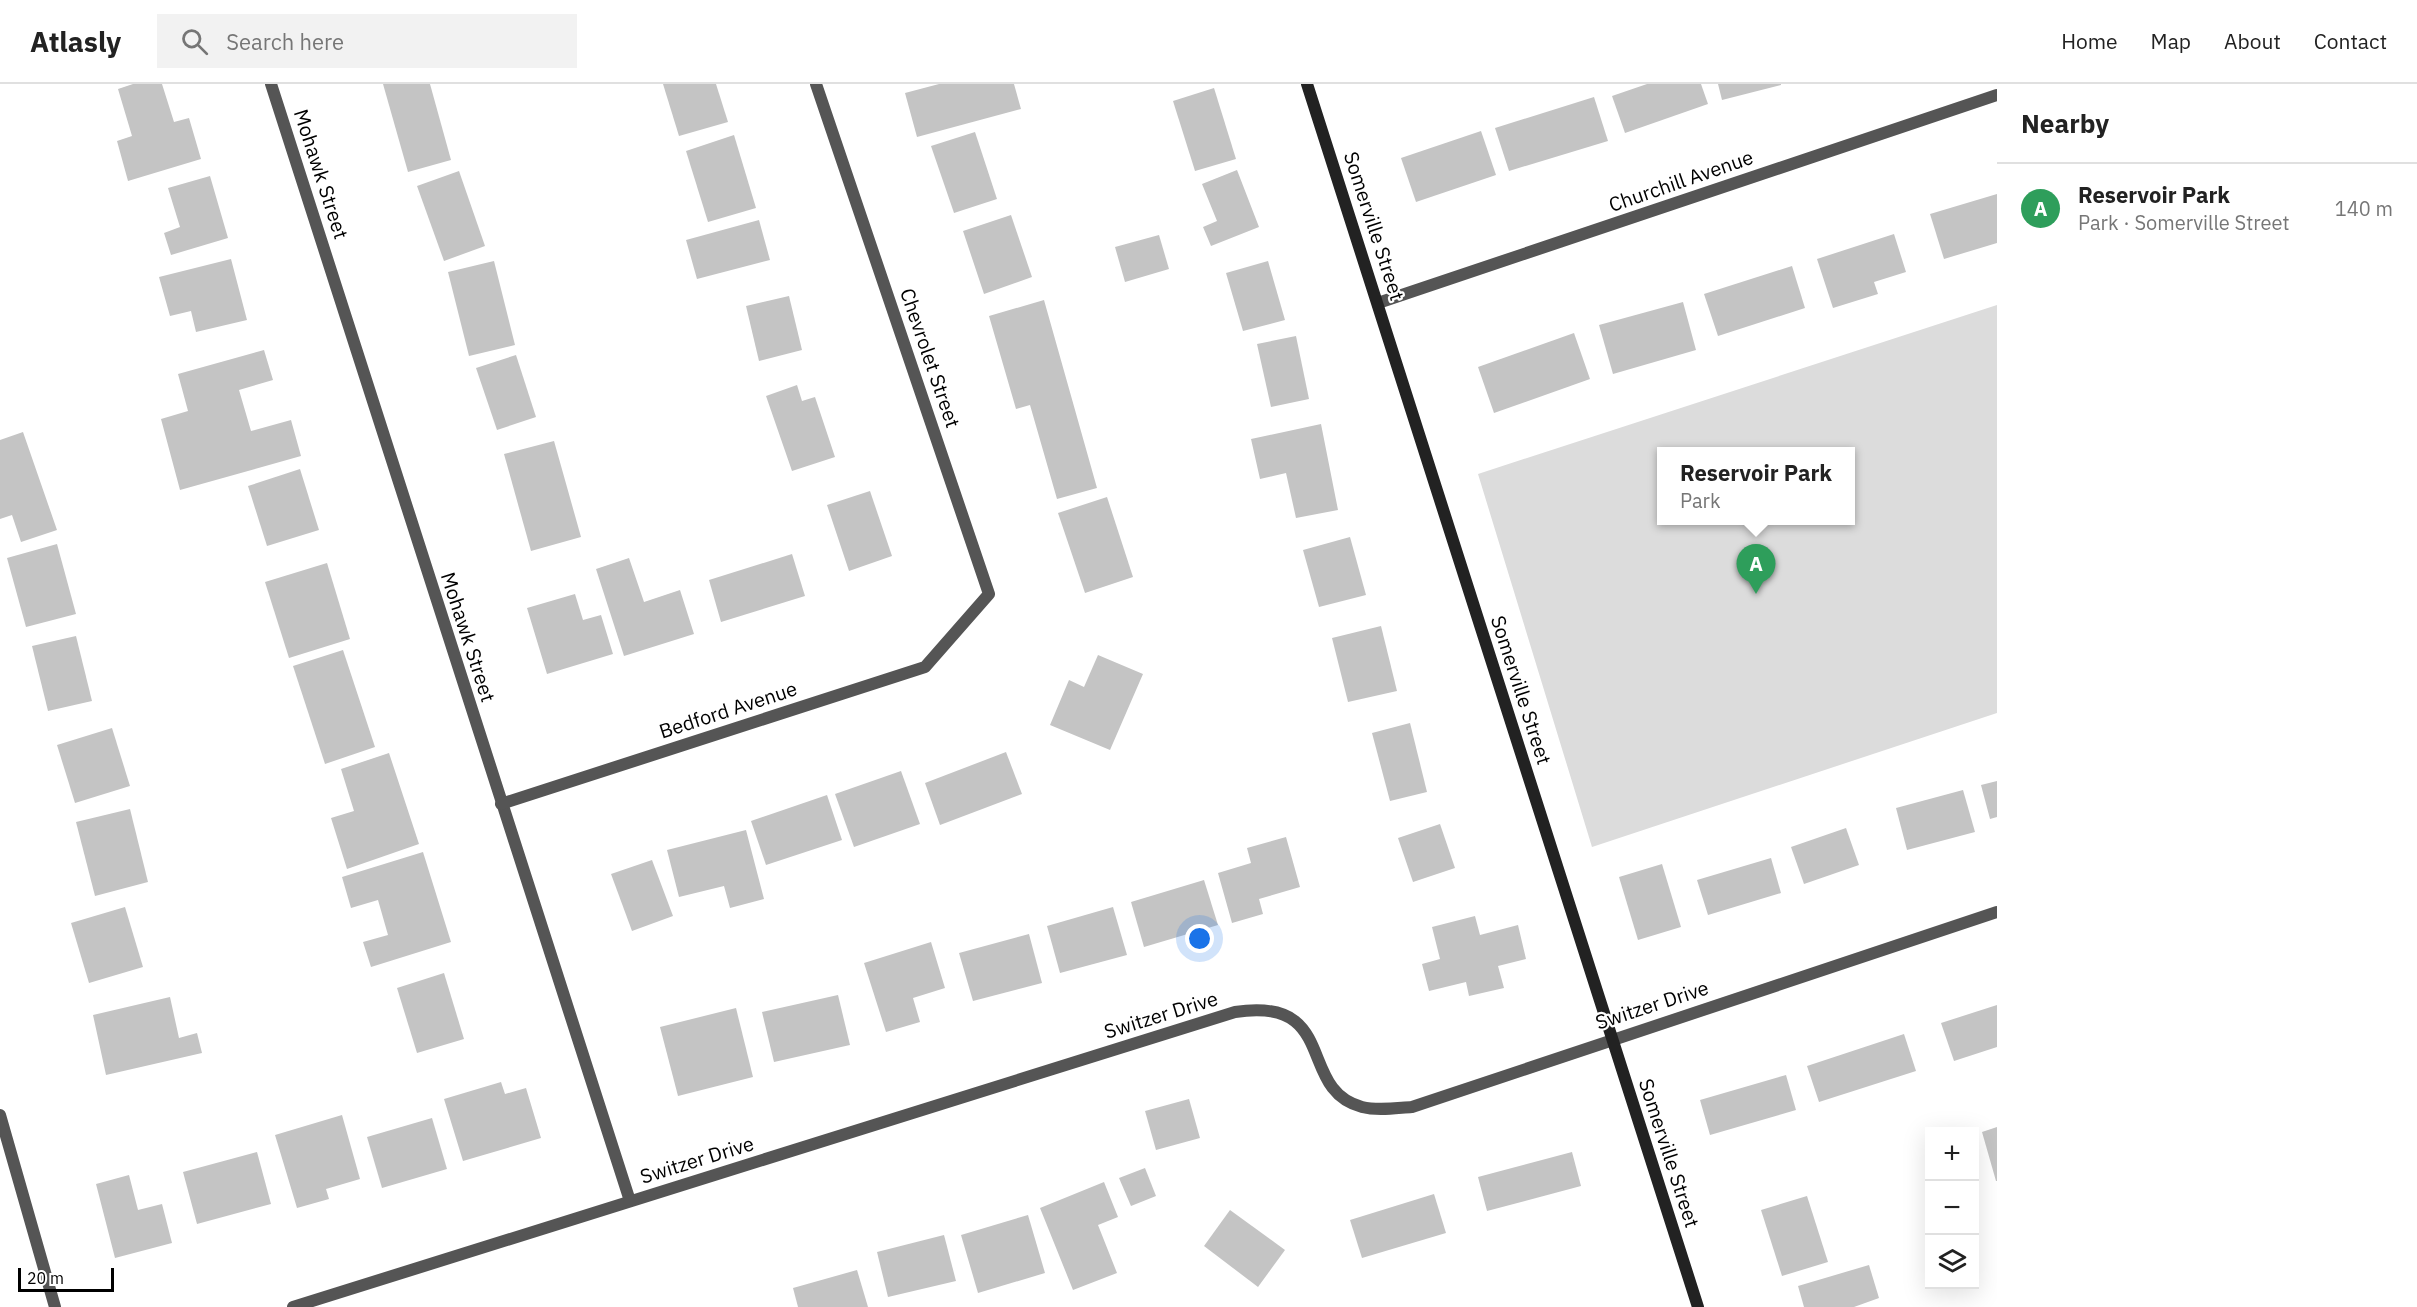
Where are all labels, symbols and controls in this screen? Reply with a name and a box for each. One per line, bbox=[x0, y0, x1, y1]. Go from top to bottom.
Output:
search box bbox=[157, 14, 577, 68]
text: Atlasly bbox=[30, 23, 121, 60]
icon: search bbox=[178, 25, 211, 58]
text: Search here bbox=[226, 27, 344, 56]
text: Home bbox=[2061, 27, 2118, 55]
text: Map bbox=[2151, 27, 2191, 55]
text: About bbox=[2224, 27, 2281, 55]
text: Contact bbox=[2314, 27, 2387, 55]
street label: Mohawk Street bbox=[288, 106, 355, 242]
text: Nearby bbox=[2021, 106, 2109, 140]
street label: Churchill Avenue bbox=[1605, 143, 1757, 218]
street label: Somerville Street bbox=[1338, 148, 1411, 304]
text: Reservoir Park bbox=[2078, 180, 2230, 209]
text: A bbox=[2034, 195, 2047, 222]
text: 140 m bbox=[2335, 195, 2393, 222]
text: Park · Somerville Street bbox=[2078, 209, 2289, 236]
street label: Chevrolet Street bbox=[894, 284, 967, 431]
popup bbox=[1657, 447, 1855, 525]
text: Reservoir Park bbox=[1680, 458, 1832, 487]
text: Park bbox=[1680, 487, 1720, 514]
pin: A bbox=[1736, 544, 1776, 594]
street label: Mohawk Street bbox=[435, 569, 502, 705]
street label: Somerville Street bbox=[1485, 612, 1558, 768]
street label: Bedford Avenue bbox=[655, 674, 800, 745]
your location bbox=[1185, 924, 1214, 953]
street label: Switzer Drive bbox=[1592, 974, 1712, 1036]
street label: Switzer Drive bbox=[1101, 984, 1221, 1045]
street label: Somerville Street bbox=[1633, 1075, 1706, 1231]
map controls bbox=[1925, 1127, 1979, 1289]
button: + bbox=[1925, 1127, 1979, 1181]
street label: Switzer Drive bbox=[637, 1129, 757, 1190]
button: − bbox=[1925, 1181, 1979, 1235]
button: layers bbox=[1925, 1235, 1979, 1289]
scale bar bbox=[18, 1265, 114, 1292]
text: 20 m bbox=[27, 1268, 64, 1288]

